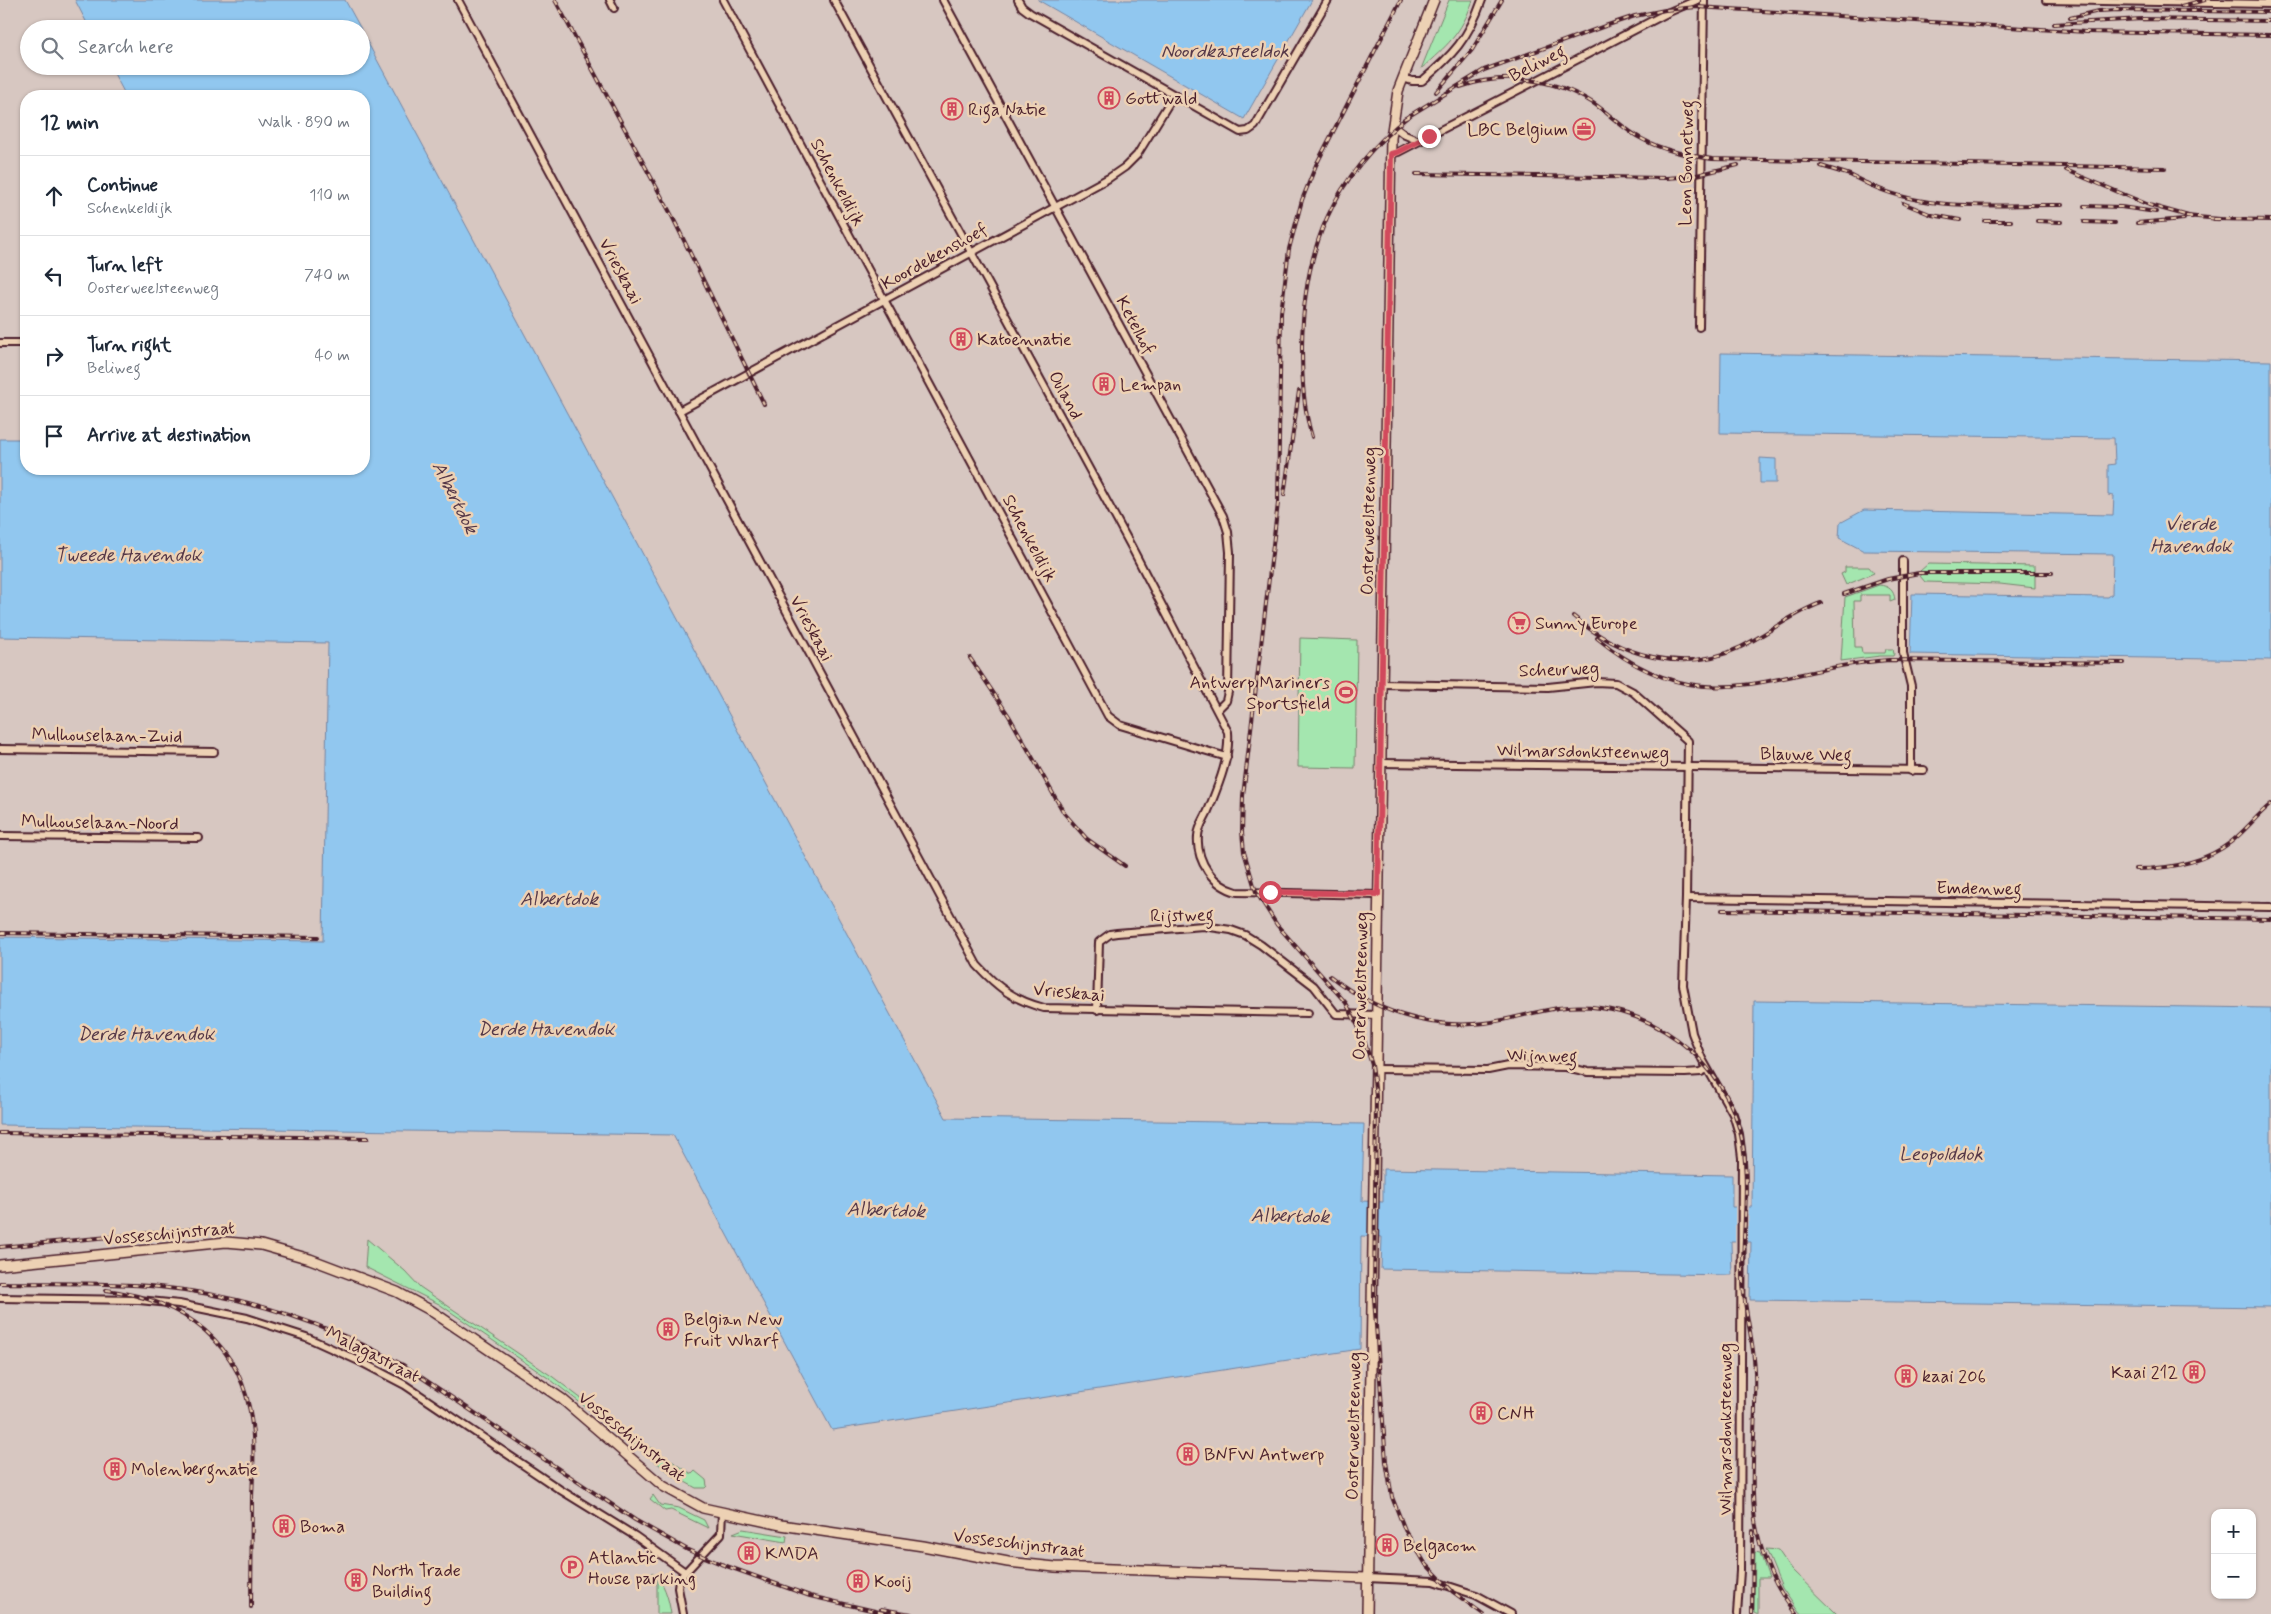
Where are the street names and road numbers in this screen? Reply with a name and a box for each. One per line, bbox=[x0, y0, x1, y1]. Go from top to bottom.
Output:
street label: Beliweg bbox=[1505, 39, 1571, 90]
street label: Leon Bonnetweg bbox=[1674, 100, 1702, 226]
street label: Schenkeldijk bbox=[804, 135, 870, 230]
street label: Koordekenshoef bbox=[877, 218, 992, 296]
street label: Vrieskaai bbox=[593, 234, 648, 309]
street label: Ketelhof bbox=[1110, 292, 1161, 359]
street label: Ouland bbox=[1042, 367, 1088, 424]
street label: Oosterweelsteenweg bbox=[1356, 447, 1383, 595]
street label: Schenkeldijk bbox=[996, 491, 1062, 586]
street label: Vrieskaai bbox=[784, 591, 839, 666]
street label: Scheurweg bbox=[1518, 657, 1600, 684]
street label: Mulhouselaan-Zuid bbox=[31, 723, 183, 749]
street label: Wilmarsdonksteenweg bbox=[1497, 738, 1669, 767]
street label: Blauwe Weg bbox=[1760, 742, 1852, 770]
street label: Mulhouselaan-Noord bbox=[21, 810, 179, 836]
street label: Emdenweg bbox=[1936, 876, 2022, 904]
street label: Rijstweg bbox=[1150, 903, 1214, 931]
street label: Oosterweelsteenweg bbox=[1348, 912, 1375, 1060]
street label: Vrieskaai bbox=[1032, 978, 1106, 1008]
street label: Wijnweg bbox=[1506, 1043, 1578, 1071]
street label: Vosseschijnstraat bbox=[102, 1216, 236, 1252]
street label: Malagastraat bbox=[321, 1321, 424, 1390]
street label: Wilmarsdonksteenweg bbox=[1714, 1343, 1739, 1515]
street label: Oosterweelsteenweg bbox=[1341, 1352, 1368, 1500]
street label: Vosseschijnstraat bbox=[573, 1386, 690, 1488]
street label: Vosseschijnstraat bbox=[952, 1524, 1086, 1564]

